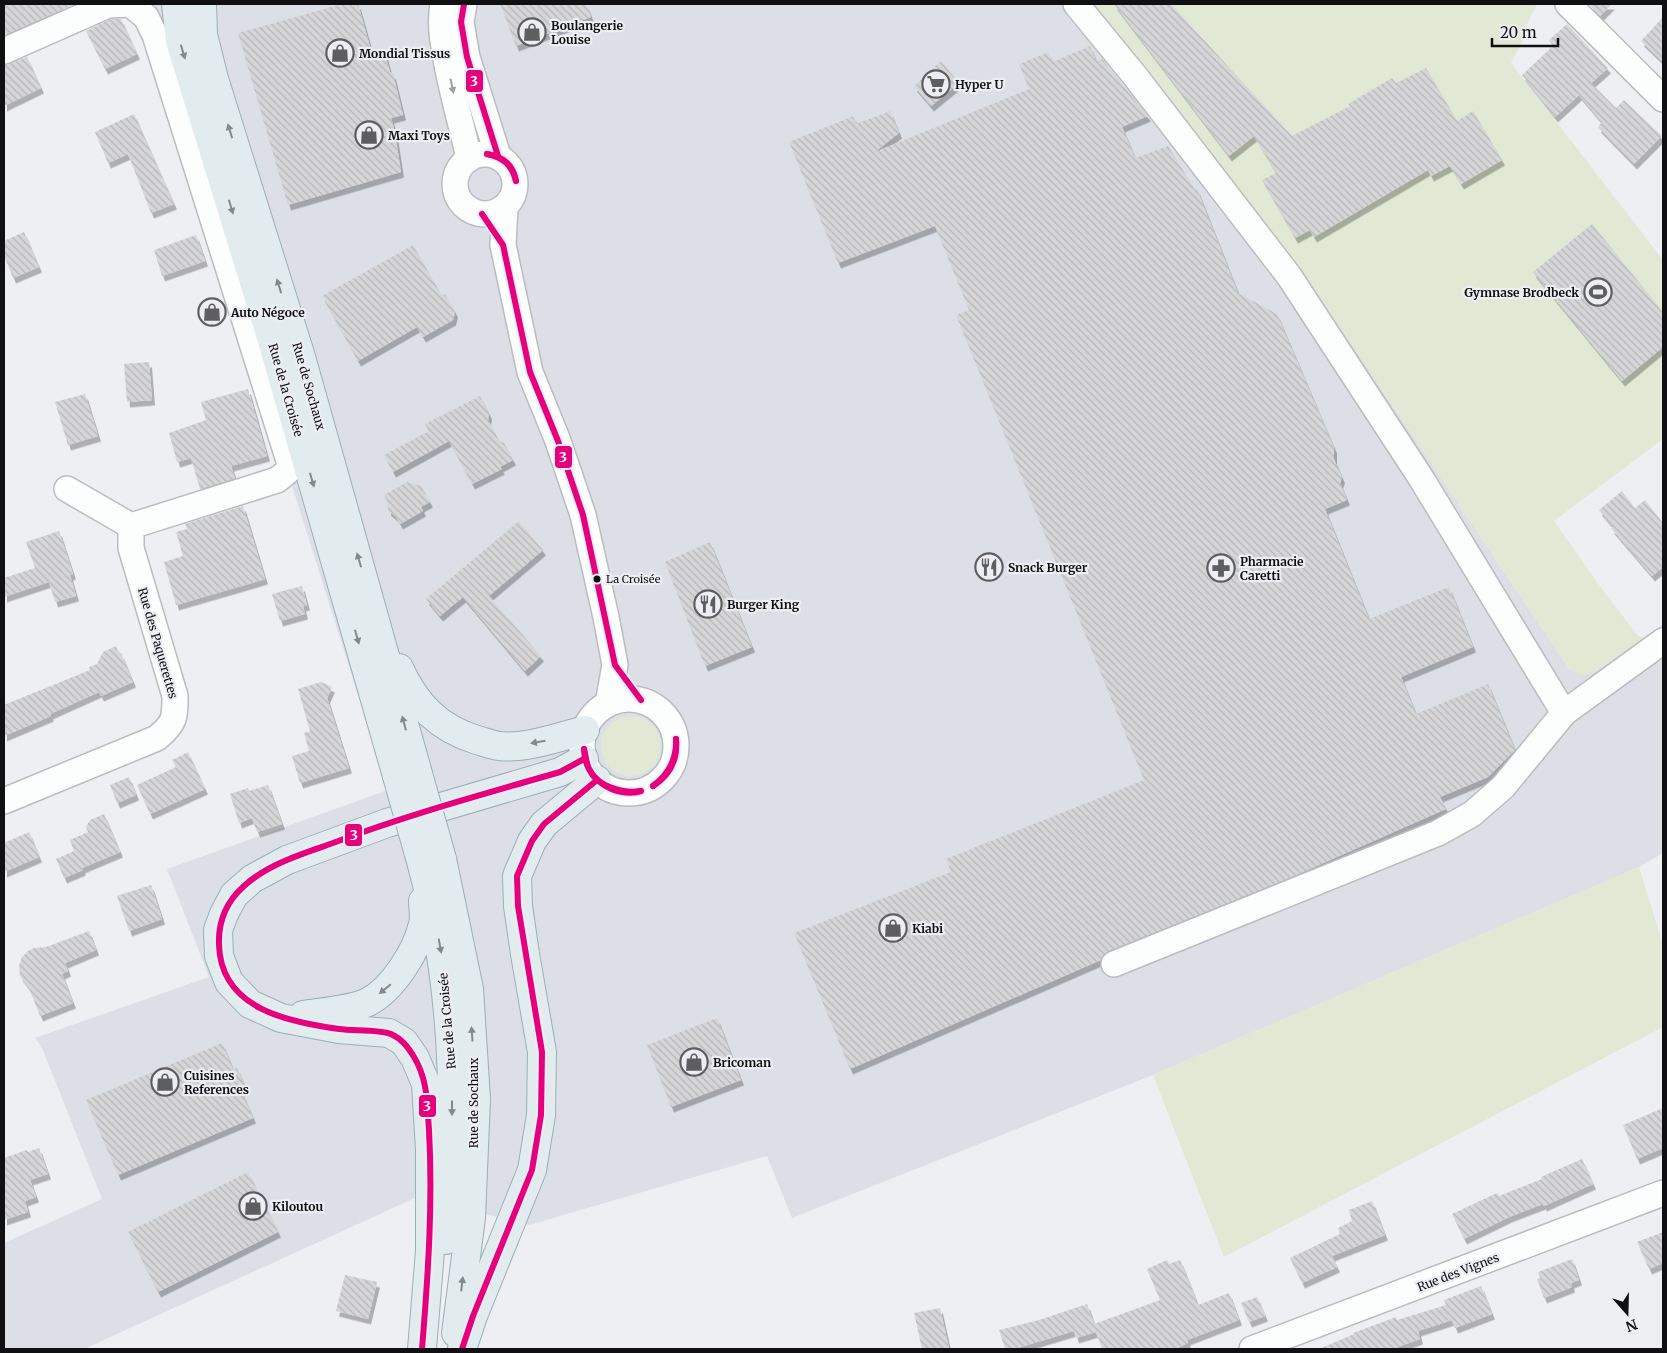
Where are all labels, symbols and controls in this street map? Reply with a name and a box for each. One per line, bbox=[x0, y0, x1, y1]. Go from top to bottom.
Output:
scale bar bbox=[1492, 15, 1558, 47]
shop icon: Boulangerie Louise bbox=[517, 17, 547, 47]
place label: Boulangerie Louise bbox=[551, 18, 624, 47]
text: 20 m bbox=[1500, 23, 1537, 42]
shop icon: Mondial Tissus bbox=[325, 38, 355, 68]
one-way arrow bbox=[180, 44, 187, 59]
place label: Mondial Tissus bbox=[359, 46, 450, 61]
line badge: 3 bbox=[465, 69, 484, 93]
supermarket icon: Hyper U bbox=[921, 69, 951, 99]
text: 3 bbox=[470, 72, 478, 90]
place label: Hyper U bbox=[955, 77, 1003, 92]
one-way arrow bbox=[448, 79, 456, 94]
shop icon: Maxi Toys bbox=[354, 120, 384, 150]
one-way arrow bbox=[226, 124, 234, 139]
place label: Maxi Toys bbox=[388, 128, 450, 143]
one-way arrow bbox=[228, 200, 236, 215]
sports icon: Gymnase Brodbeck bbox=[1583, 277, 1613, 307]
one-way arrow bbox=[275, 279, 283, 294]
place label: Gymnase Brodbeck bbox=[1464, 285, 1579, 300]
shop icon: Auto Négoce bbox=[197, 297, 227, 327]
place label: Auto Négoce bbox=[230, 305, 305, 320]
street label: Rue de Sochaux bbox=[289, 340, 329, 432]
street label: Rue de la Croisée bbox=[265, 342, 307, 438]
line badge: 3 bbox=[554, 445, 573, 469]
text: 3 bbox=[559, 448, 567, 466]
one-way arrow bbox=[308, 473, 316, 488]
one-way arrow bbox=[355, 552, 363, 567]
restaurant icon: Snack Burger bbox=[974, 552, 1004, 582]
pharmacy icon: Pharmacie Caretti bbox=[1206, 553, 1236, 583]
place label: Pharmacie Caretti bbox=[1240, 554, 1304, 583]
place label: Snack Burger bbox=[1008, 560, 1088, 575]
place label: La Croisée bbox=[606, 572, 661, 586]
marker: La Croisée bbox=[592, 574, 602, 584]
street label: Rue des Paquerettes bbox=[135, 586, 181, 700]
restaurant icon: Burger King bbox=[693, 589, 723, 619]
place label: Burger King bbox=[727, 597, 800, 612]
one-way arrow bbox=[353, 629, 361, 644]
one-way arrow bbox=[400, 715, 408, 730]
one-way arrow bbox=[530, 739, 546, 747]
line badge: 3 bbox=[344, 823, 363, 847]
text: 3 bbox=[350, 826, 358, 844]
shop icon: Kiabi bbox=[878, 913, 908, 943]
place label: Kiabi bbox=[912, 921, 943, 936]
one-way arrow bbox=[436, 939, 444, 955]
street label: Rue de la Croisée bbox=[435, 972, 459, 1070]
one-way arrow bbox=[378, 983, 391, 994]
one-way arrow bbox=[467, 1026, 475, 1042]
shop icon: Bricoman bbox=[679, 1047, 709, 1077]
place label: Bricoman bbox=[713, 1055, 771, 1070]
street label: Rue de Sochaux bbox=[466, 1057, 481, 1148]
shop icon: Cuisines References bbox=[150, 1067, 180, 1097]
place label: Cuisines References bbox=[184, 1068, 249, 1097]
line badge: 3 bbox=[418, 1094, 437, 1118]
text: 3 bbox=[423, 1097, 431, 1115]
one-way arrow bbox=[448, 1100, 456, 1116]
shop icon: Kiloutou bbox=[238, 1191, 268, 1221]
place label: Kiloutou bbox=[272, 1199, 323, 1214]
street label: Rue des Vignes bbox=[1415, 1249, 1501, 1295]
one-way arrow bbox=[458, 1275, 466, 1291]
north arrow bbox=[1602, 1288, 1652, 1338]
text: N bbox=[1623, 1315, 1640, 1336]

